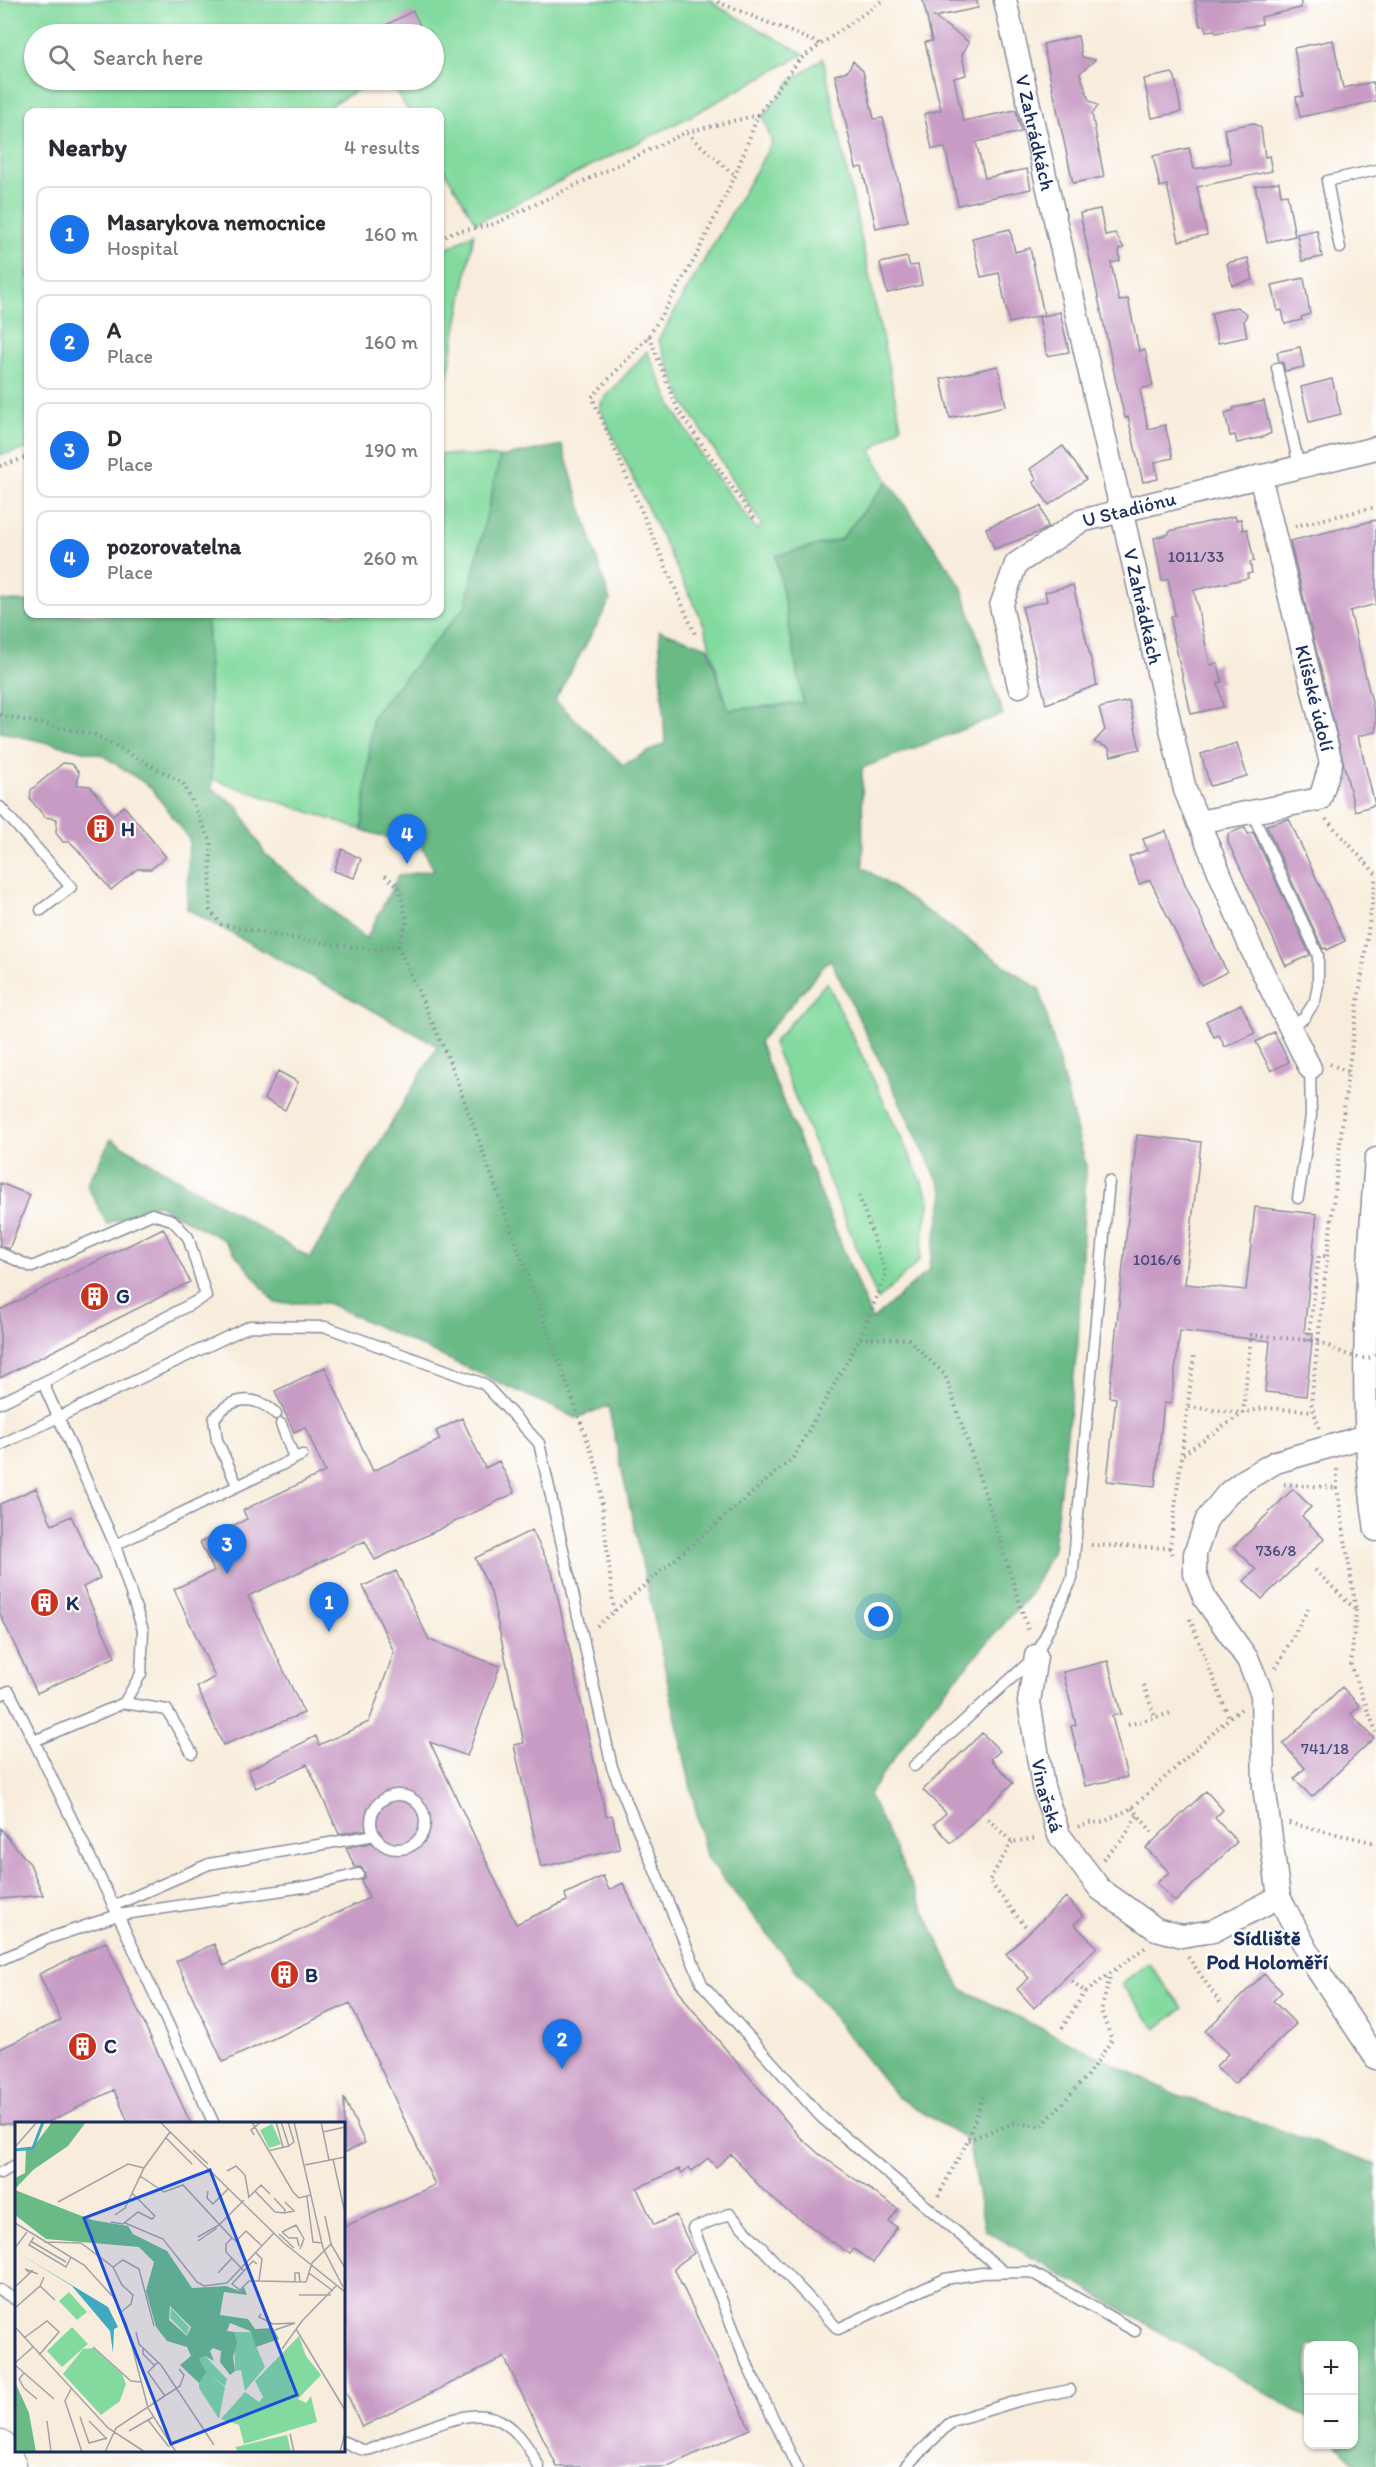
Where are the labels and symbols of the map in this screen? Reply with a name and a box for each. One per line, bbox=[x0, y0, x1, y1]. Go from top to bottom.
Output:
street label: V Zahrádkách bbox=[1010, 72, 1060, 193]
street label: U Stadiónu bbox=[1080, 486, 1178, 532]
street label: V Zahrádkách bbox=[1118, 546, 1168, 667]
house number: 1011/33 bbox=[1168, 547, 1224, 566]
street label: Klíšské údolí bbox=[1290, 642, 1340, 754]
building icon: H bbox=[84, 813, 116, 845]
pin: 4 bbox=[388, 814, 426, 864]
place label: H bbox=[121, 817, 135, 841]
house number: 1016/6 bbox=[1133, 1250, 1181, 1269]
building icon: G bbox=[79, 1280, 111, 1312]
place label: G bbox=[116, 1284, 130, 1308]
pin: 3 bbox=[208, 1524, 246, 1574]
house number: 736/8 bbox=[1256, 1541, 1297, 1560]
pin: 1 bbox=[310, 1582, 348, 1632]
building icon: K bbox=[29, 1587, 61, 1619]
place label: K bbox=[66, 1591, 80, 1615]
your location bbox=[864, 1602, 893, 1631]
house number: 741/18 bbox=[1301, 1739, 1349, 1758]
street label: Vinařská bbox=[1027, 1757, 1069, 1836]
district label: Sídliště Pod Holoměří bbox=[1206, 1925, 1328, 1974]
building icon: B bbox=[268, 1959, 300, 1991]
place label: B bbox=[305, 1963, 318, 1987]
pin: 2 bbox=[542, 2020, 582, 2069]
building icon: C bbox=[67, 2030, 99, 2062]
place label: C bbox=[104, 2034, 117, 2058]
inset map bbox=[15, 2122, 345, 2452]

